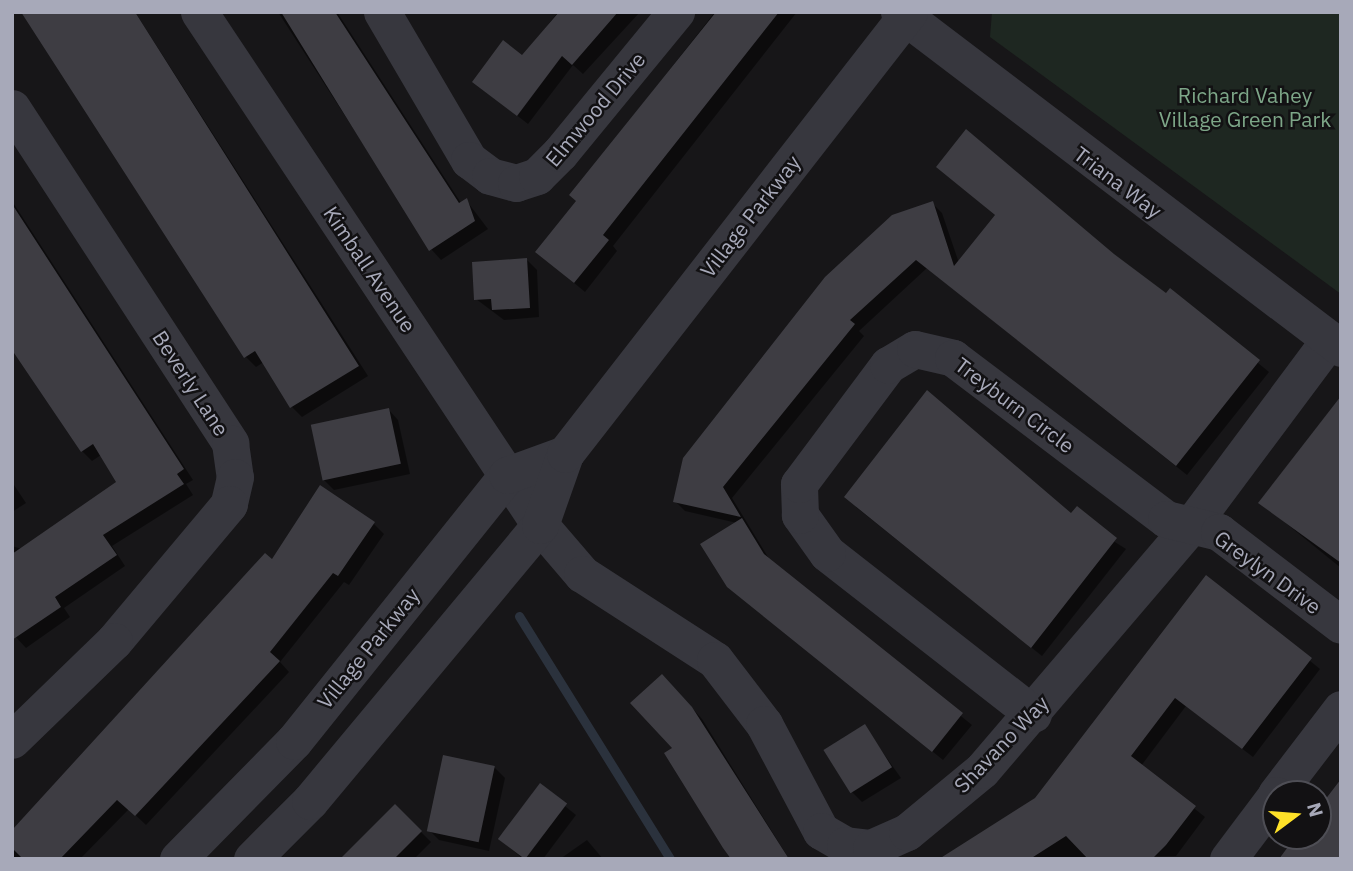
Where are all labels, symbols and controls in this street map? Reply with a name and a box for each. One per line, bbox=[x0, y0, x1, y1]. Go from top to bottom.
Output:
street label: Elmwood Drive bbox=[540, 47, 650, 171]
park label: Richard Vahey Village Green Park bbox=[1159, 82, 1331, 132]
street label: Triana Way bbox=[1069, 141, 1167, 223]
street label: Village Parkway bbox=[694, 150, 806, 282]
street label: Kimball Avenue bbox=[319, 201, 421, 337]
street label: Beverly Lane bbox=[148, 326, 234, 440]
street label: Treyburn Circle bbox=[950, 352, 1080, 458]
street label: Greylyn Drive bbox=[1210, 525, 1326, 619]
street label: Village Parkway bbox=[312, 583, 424, 713]
street label: Shavano Way bbox=[948, 690, 1054, 798]
north arrow bbox=[1262, 780, 1332, 850]
text: N bbox=[1302, 800, 1329, 820]

